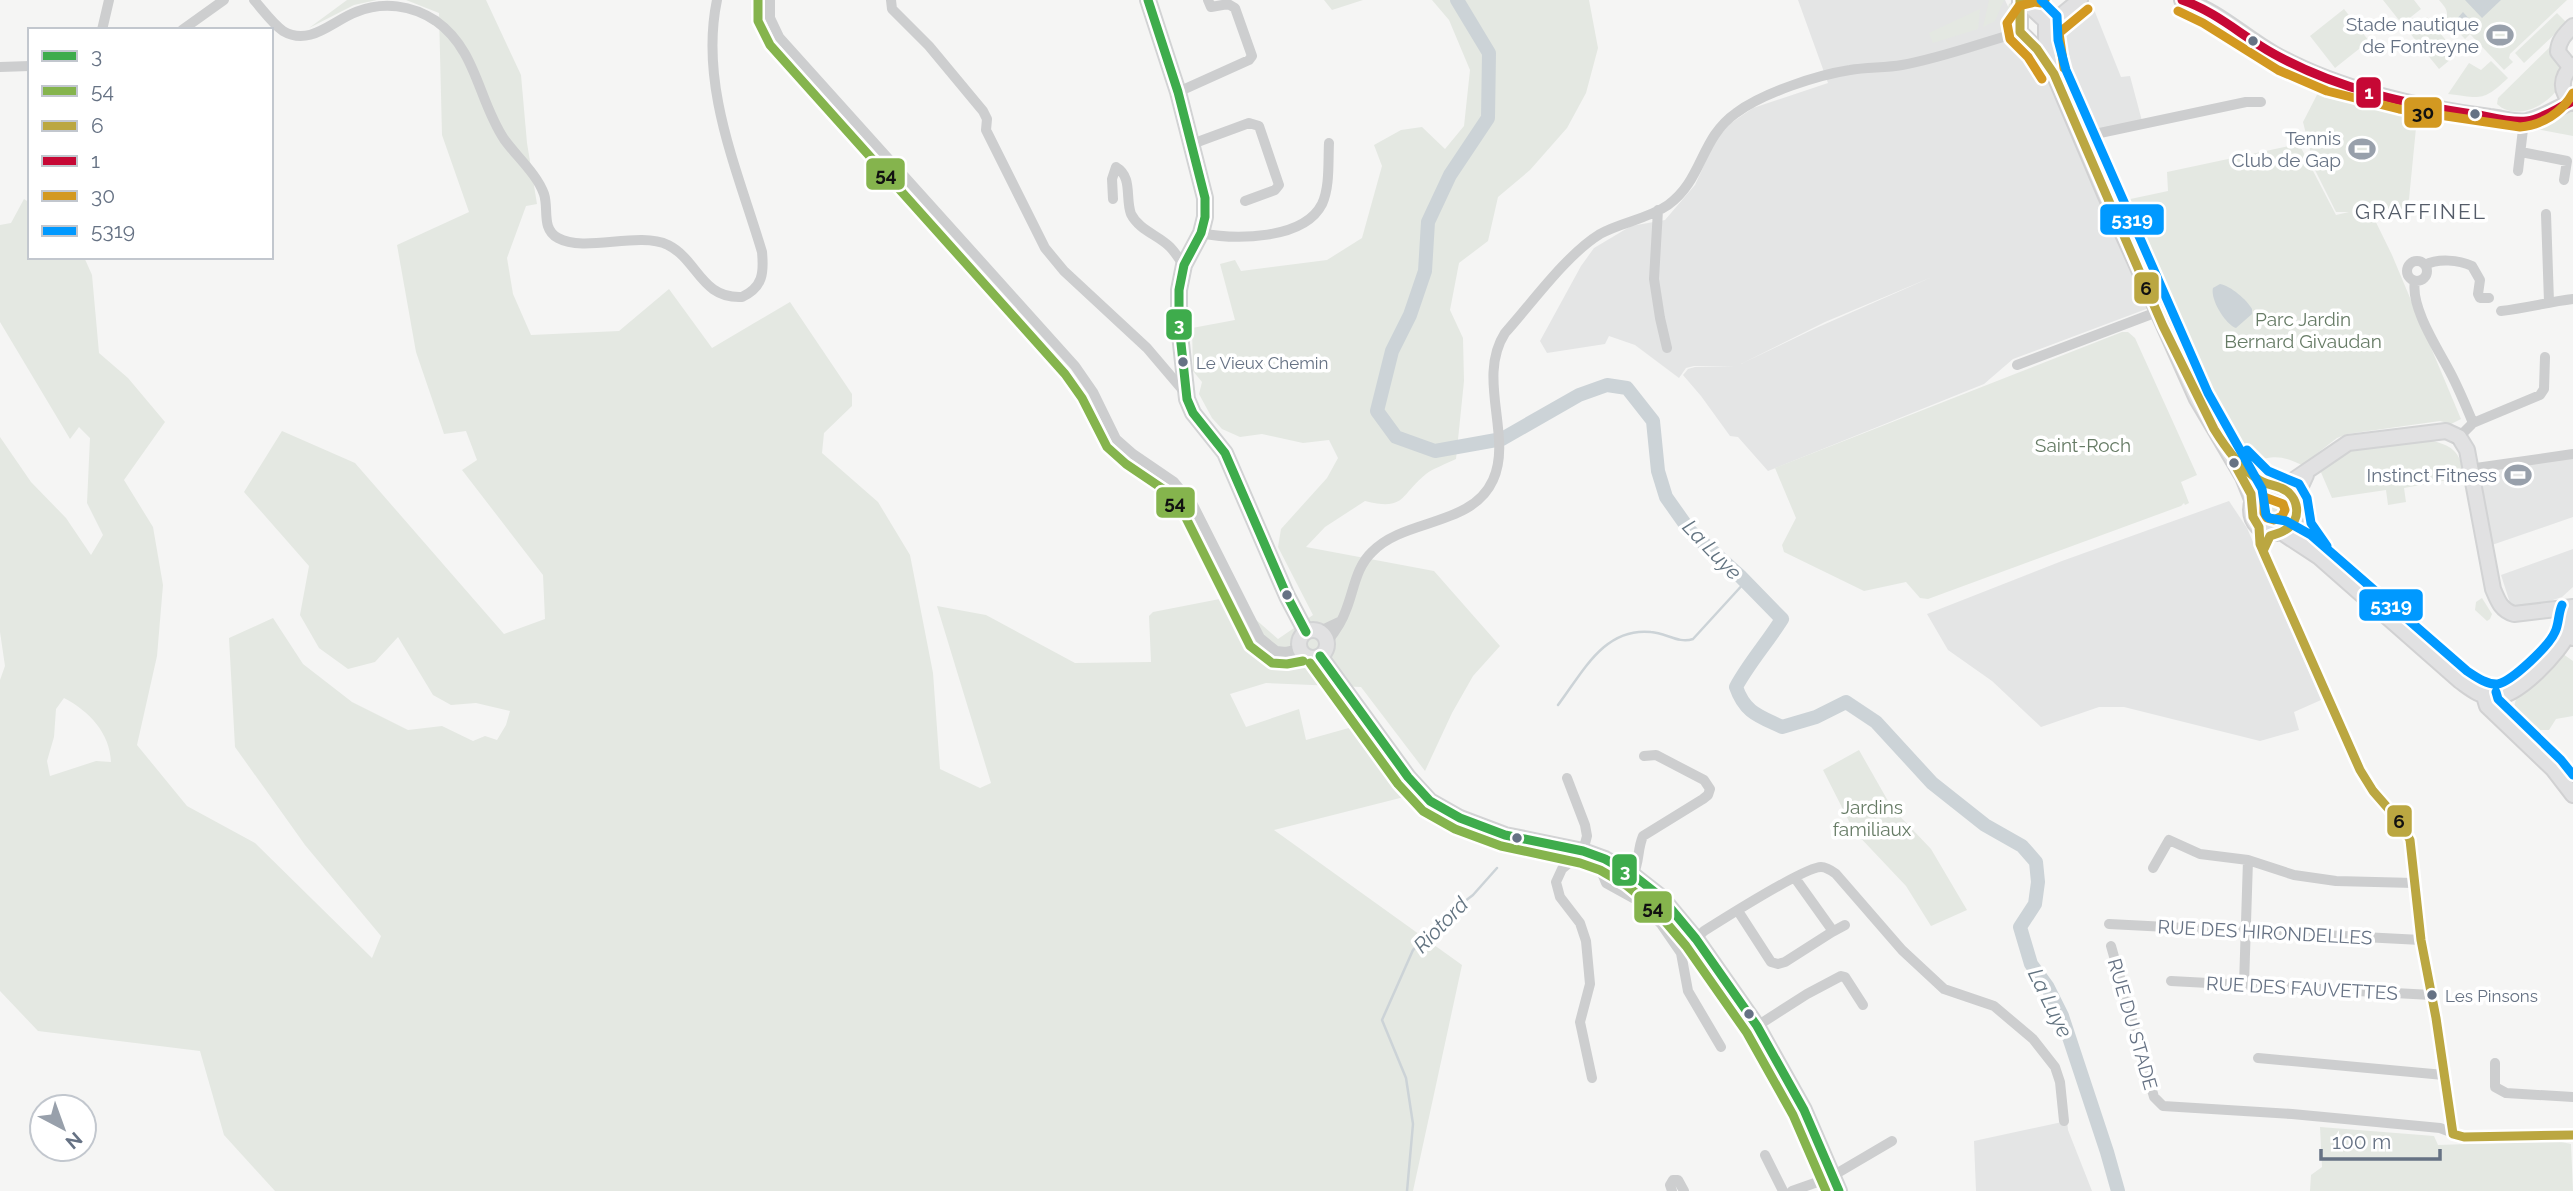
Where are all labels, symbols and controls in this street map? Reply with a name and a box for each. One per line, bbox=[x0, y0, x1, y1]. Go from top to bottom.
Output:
place label: Stade nautique de Fontreyne bbox=[2346, 13, 2479, 57]
sports icon: Stade nautique de Fontreyne bbox=[2485, 20, 2515, 50]
legend bbox=[28, 28, 273, 259]
unlabelled marker bbox=[2246, 34, 2260, 48]
text: 3 bbox=[91, 43, 102, 68]
line badge: 1 bbox=[2355, 76, 2382, 109]
text: 54 bbox=[91, 78, 114, 103]
text: 1 bbox=[2364, 81, 2374, 103]
line badge: 30 bbox=[2403, 96, 2443, 129]
text: 30 bbox=[2412, 101, 2434, 123]
unlabelled marker bbox=[2468, 107, 2482, 121]
text: 6 bbox=[91, 113, 104, 138]
place label: Tennis Club de Gap bbox=[2231, 127, 2341, 171]
sports icon: Tennis Club de Gap bbox=[2347, 134, 2377, 164]
text: 1 bbox=[91, 148, 100, 173]
line badge: 54 bbox=[865, 157, 906, 191]
text: 54 bbox=[875, 163, 897, 185]
text: 30 bbox=[91, 183, 115, 208]
district label: GRAFFINEL bbox=[2355, 199, 2487, 224]
line badge: 5319 bbox=[2099, 203, 2165, 236]
text: 5319 bbox=[2111, 208, 2153, 230]
text: 5319 bbox=[91, 218, 135, 243]
line badge: 6 bbox=[2133, 271, 2160, 305]
text: 6 bbox=[2140, 277, 2152, 299]
line badge: 3 bbox=[1165, 308, 1193, 341]
park label: Parc Jardin Bernard Givaudan bbox=[2224, 308, 2382, 352]
text: 3 bbox=[1174, 313, 1184, 335]
place label: Le Vieux Chemin bbox=[1196, 353, 1328, 373]
marker: Le Vieux Chemin bbox=[1176, 355, 1190, 369]
park label: Saint-Roch bbox=[2035, 434, 2131, 456]
unlabelled marker bbox=[2227, 456, 2241, 470]
sports icon: Instinct Fitness bbox=[2503, 460, 2533, 490]
place label: Instinct Fitness bbox=[2367, 464, 2497, 486]
line badge: 54 bbox=[1155, 486, 1196, 519]
text: 54 bbox=[1164, 491, 1186, 513]
water label: La Luye bbox=[1678, 514, 1747, 585]
unlabelled marker bbox=[1280, 588, 1294, 602]
line badge: 5319 bbox=[2358, 588, 2424, 622]
text: 5319 bbox=[2370, 594, 2412, 616]
park label: Jardins familiaux bbox=[1833, 796, 1912, 840]
line badge: 6 bbox=[2386, 804, 2413, 838]
text: 6 bbox=[2393, 810, 2405, 832]
unlabelled marker bbox=[1510, 831, 1524, 845]
line badge: 3 bbox=[1611, 853, 1638, 887]
text: 3 bbox=[1620, 859, 1630, 881]
line badge: 54 bbox=[1633, 890, 1673, 924]
water label: Riotord bbox=[1408, 891, 1473, 958]
text: 54 bbox=[1642, 896, 1664, 918]
street label: RUE DES HIRONDELLES bbox=[2157, 915, 2373, 949]
street label: RUE DU STADE bbox=[2104, 956, 2162, 1092]
water label: La Luye bbox=[2023, 964, 2078, 1041]
street label: RUE DES FAUVETTES bbox=[2206, 972, 2398, 1004]
place label: Les Pinsons bbox=[2445, 986, 2538, 1006]
marker: Les Pinsons bbox=[2425, 988, 2439, 1002]
unlabelled marker bbox=[1742, 1007, 1756, 1021]
north arrow bbox=[28, 1093, 98, 1163]
scale bar bbox=[2321, 1118, 2440, 1162]
text: N bbox=[61, 1128, 87, 1154]
text: 100 m bbox=[2332, 1129, 2391, 1154]

